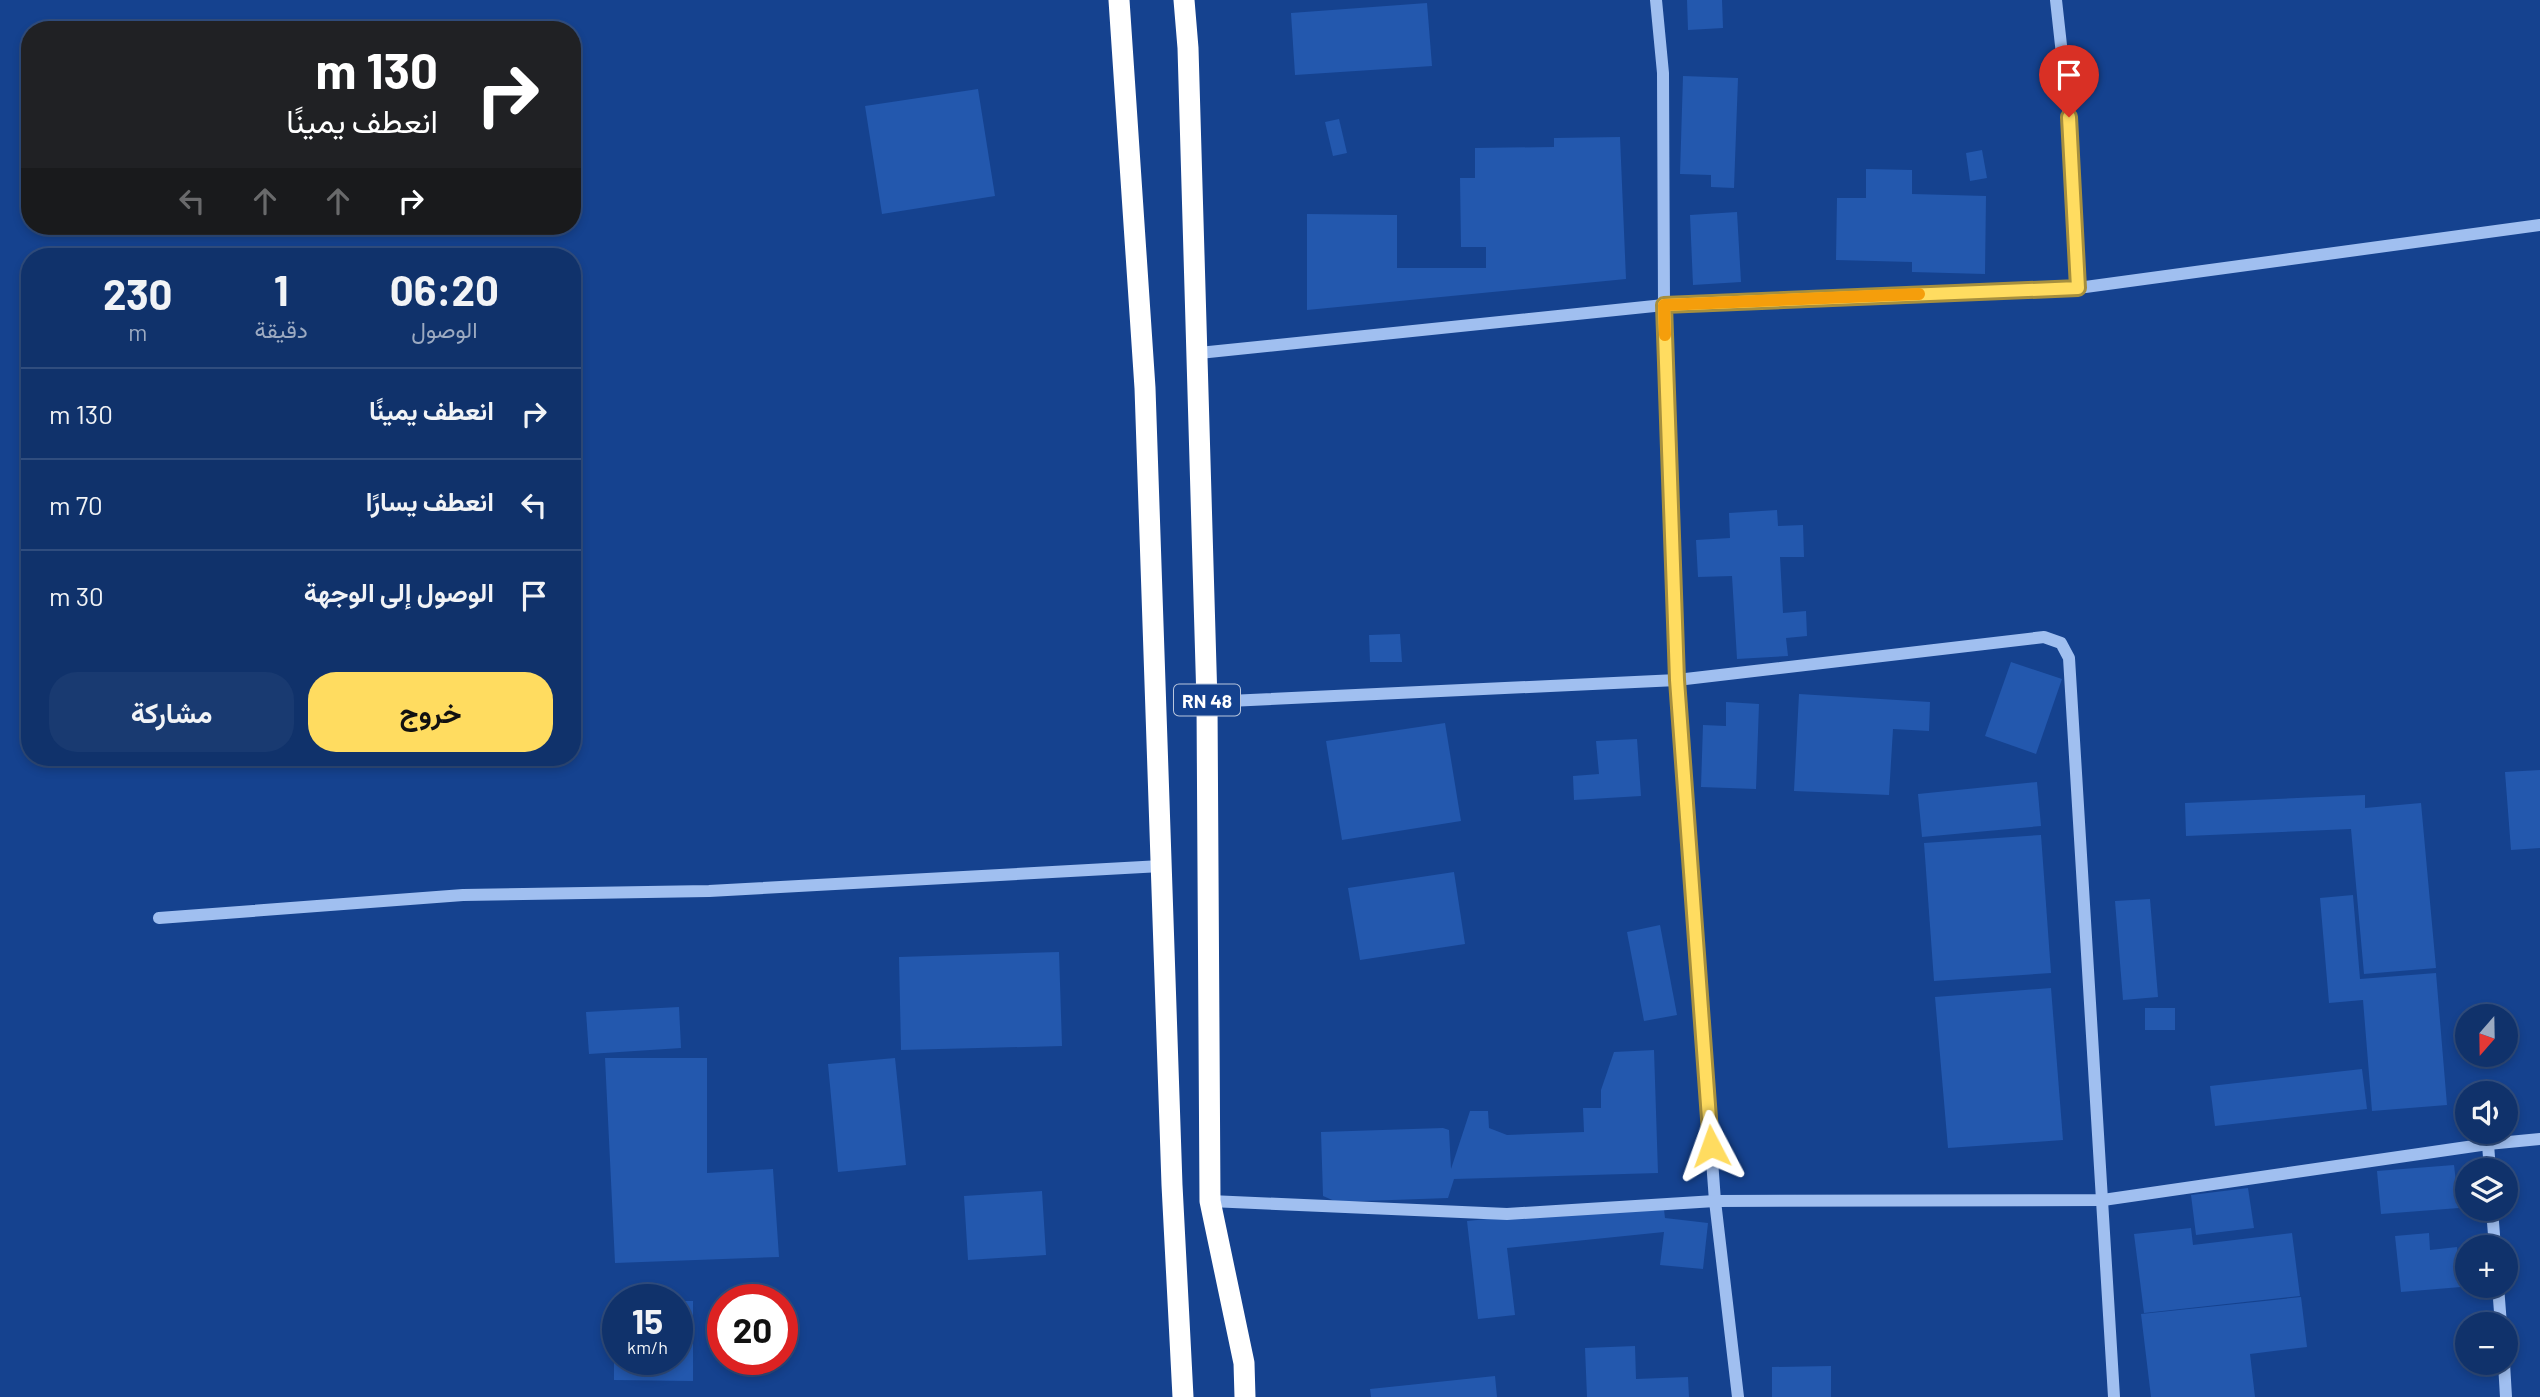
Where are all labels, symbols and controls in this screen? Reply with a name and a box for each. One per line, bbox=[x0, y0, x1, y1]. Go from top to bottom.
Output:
text: 130 m bbox=[316, 40, 438, 99]
pin bbox=[2039, 45, 2099, 117]
icon: right bbox=[462, 49, 553, 140]
icon: arrive bbox=[2050, 56, 2088, 94]
text: انعطف يمينًا bbox=[286, 101, 438, 139]
icon: left bbox=[173, 182, 211, 220]
icon: ahead bbox=[246, 182, 284, 220]
icon: ahead bbox=[319, 182, 357, 220]
icon: right bbox=[392, 182, 430, 220]
text: 1 bbox=[274, 264, 289, 314]
text: 06:20 bbox=[390, 264, 499, 314]
text: 230 bbox=[103, 268, 173, 318]
text: دقيقة bbox=[255, 315, 308, 343]
text: الوصول bbox=[411, 315, 478, 343]
text: m bbox=[128, 318, 147, 346]
text: انعطف يمينًا bbox=[369, 394, 494, 425]
icon: right bbox=[515, 395, 553, 433]
text: 130 m bbox=[49, 398, 113, 429]
text: انعطف يسارًا bbox=[366, 485, 494, 516]
icon: left bbox=[515, 486, 553, 524]
text: 70 m bbox=[49, 489, 103, 520]
text: الوصول إلى الوجهة bbox=[304, 576, 494, 607]
icon: arrive bbox=[515, 577, 553, 615]
text: 30 m bbox=[49, 580, 104, 611]
button: مشاركة bbox=[49, 672, 294, 752]
button: خروج bbox=[308, 672, 553, 752]
road number: RN 48 bbox=[1174, 684, 1240, 716]
north arrow bbox=[2455, 1004, 2518, 1068]
map controls bbox=[2455, 1004, 2518, 1375]
button: sound bbox=[2455, 1081, 2518, 1144]
position arrow bbox=[1674, 1109, 1748, 1183]
button: layers bbox=[2455, 1158, 2518, 1221]
button: + bbox=[2455, 1235, 2518, 1298]
speed limit sign: 20 bbox=[707, 1284, 798, 1375]
text: 15 bbox=[632, 1299, 663, 1341]
button: − bbox=[2455, 1312, 2518, 1375]
text: km/h bbox=[627, 1336, 668, 1358]

